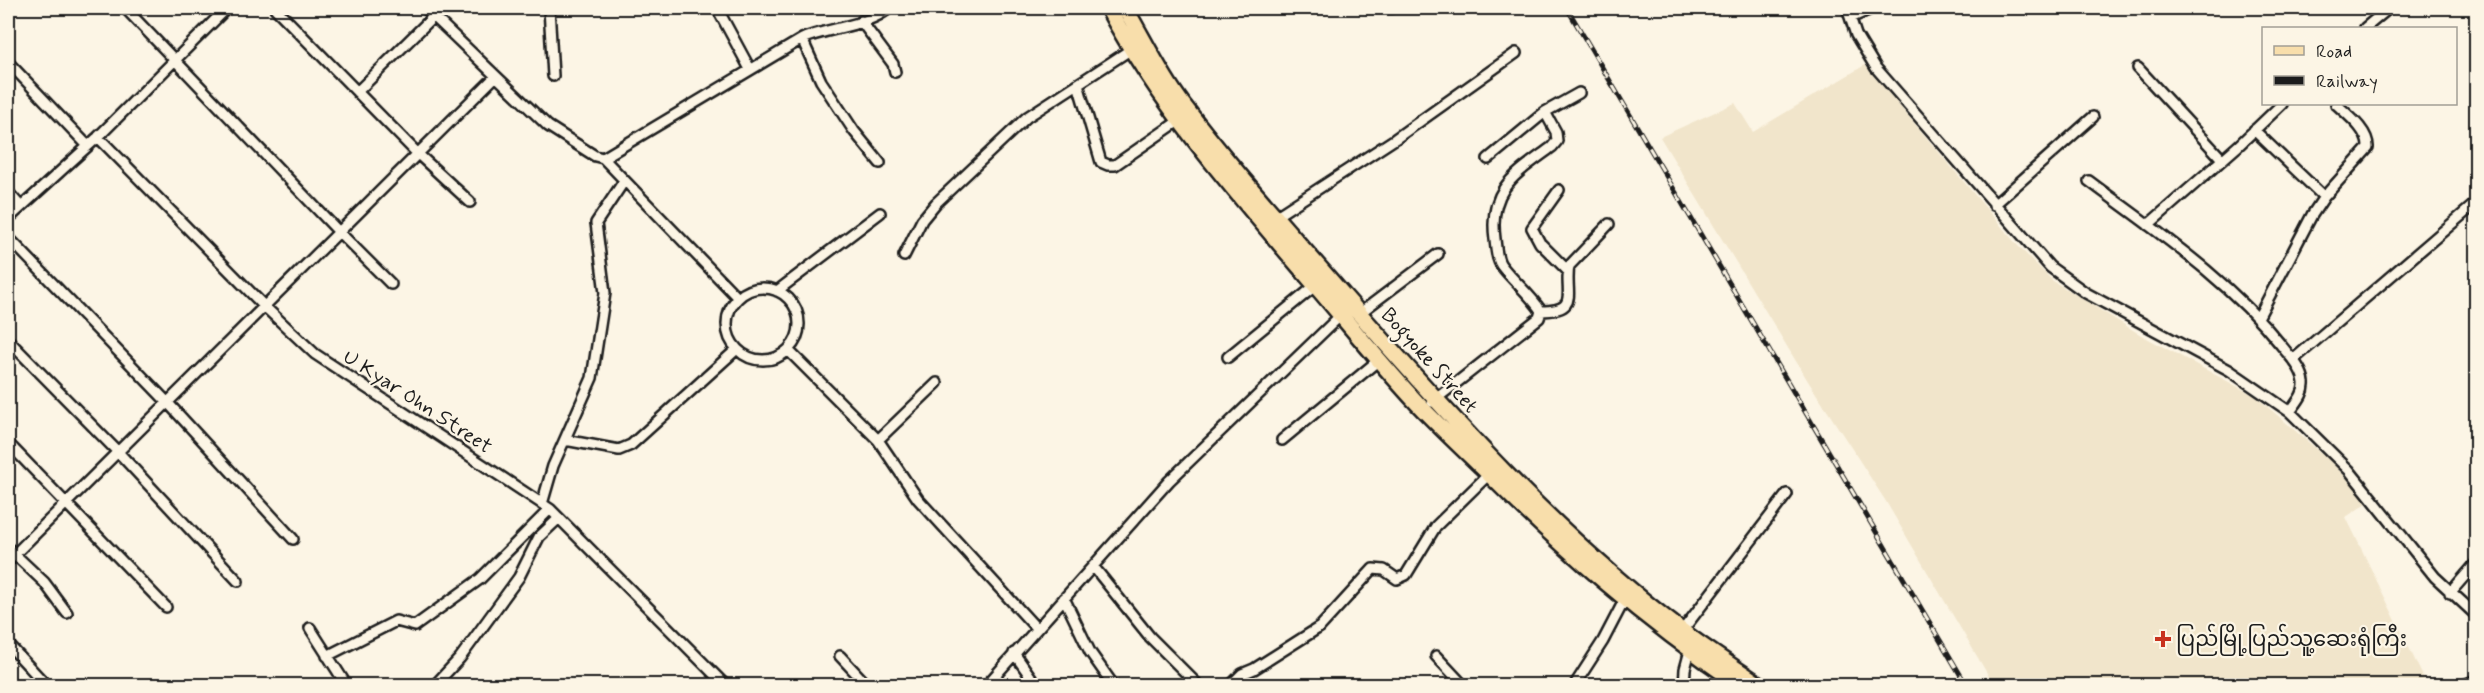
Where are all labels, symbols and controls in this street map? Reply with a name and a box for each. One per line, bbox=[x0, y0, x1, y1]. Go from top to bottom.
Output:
legend bbox=[2262, 27, 2457, 105]
text: Road bbox=[2316, 40, 2352, 64]
text: Railway bbox=[2316, 70, 2378, 94]
street label: Bogyoke Street bbox=[1373, 302, 1484, 421]
street label: U Kyar Ohn Street bbox=[337, 343, 498, 461]
place label: ပြည်မြို့ပြည်သူ့ဆေးရုံကြီး bbox=[2176, 623, 2407, 656]
marker: ပြည်မြို့ပြည်သူ့ဆေးရုံကြီး bbox=[2154, 630, 2172, 648]

